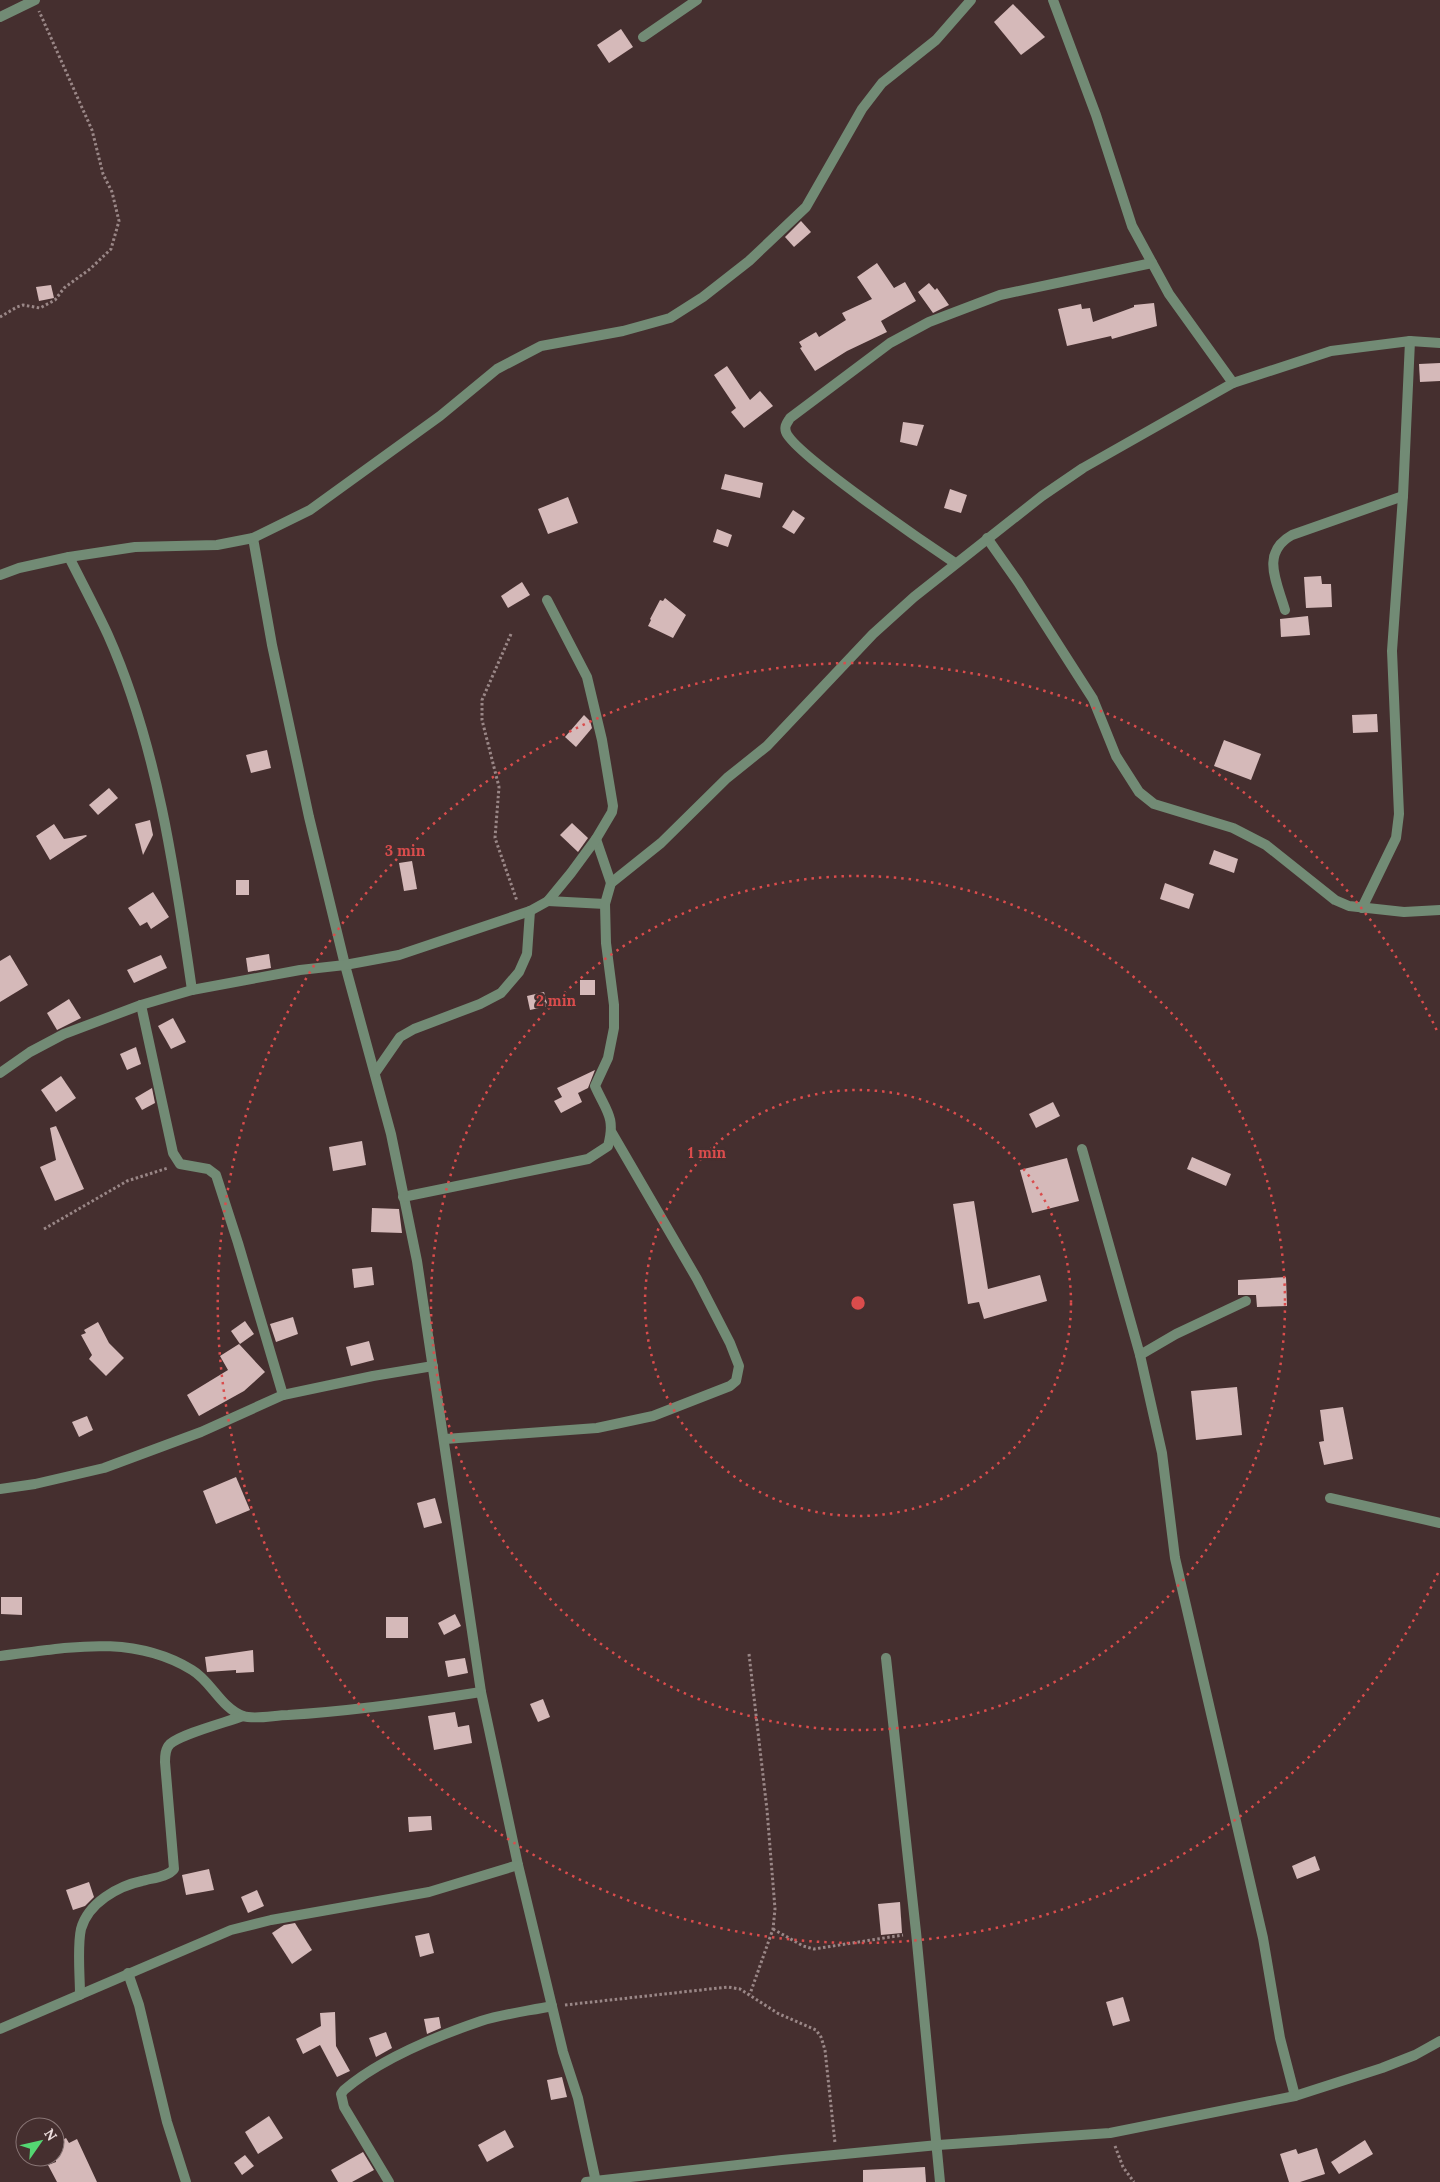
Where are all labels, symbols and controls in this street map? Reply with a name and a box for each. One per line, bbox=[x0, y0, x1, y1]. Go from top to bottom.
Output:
text: 3 min bbox=[385, 841, 426, 860]
text: 2 min bbox=[536, 991, 577, 1010]
text: 1 min bbox=[688, 1143, 727, 1162]
centre of rings bbox=[849, 1294, 867, 1312]
north arrow bbox=[15, 2117, 65, 2167]
text: N bbox=[40, 2125, 61, 2144]

